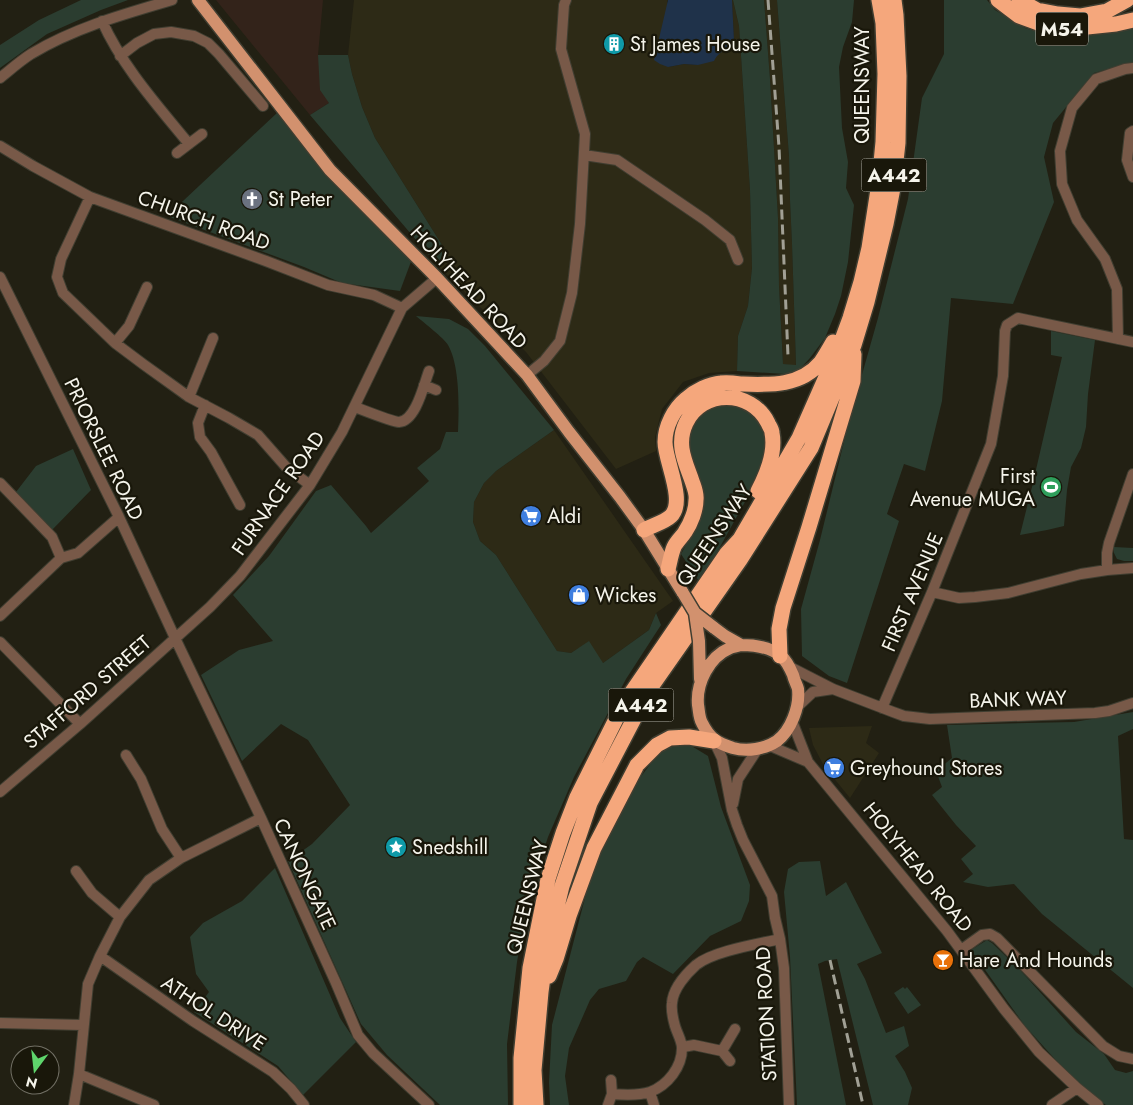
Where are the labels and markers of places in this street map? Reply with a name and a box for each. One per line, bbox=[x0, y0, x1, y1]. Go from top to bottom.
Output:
place label: St James House bbox=[630, 30, 760, 59]
building icon: St James House bbox=[602, 32, 626, 56]
place label: St Peter bbox=[268, 185, 333, 214]
church icon: St Peter bbox=[240, 187, 264, 211]
place label: First Avenue MUGA bbox=[910, 462, 1036, 514]
sports icon: First Avenue MUGA bbox=[1039, 475, 1063, 499]
place label: Aldi bbox=[547, 502, 581, 531]
supermarket icon: Aldi bbox=[519, 504, 543, 528]
place label: Wickes bbox=[595, 581, 656, 610]
shop icon: Wickes bbox=[567, 583, 591, 607]
place label: Greyhound Stores bbox=[850, 754, 1002, 783]
supermarket icon: Greyhound Stores bbox=[822, 756, 846, 780]
place label: Snedshill bbox=[412, 833, 488, 862]
place icon: Snedshill bbox=[384, 835, 408, 859]
place label: Hare And Hounds bbox=[959, 946, 1113, 975]
bar icon: Hare And Hounds bbox=[931, 948, 955, 972]

